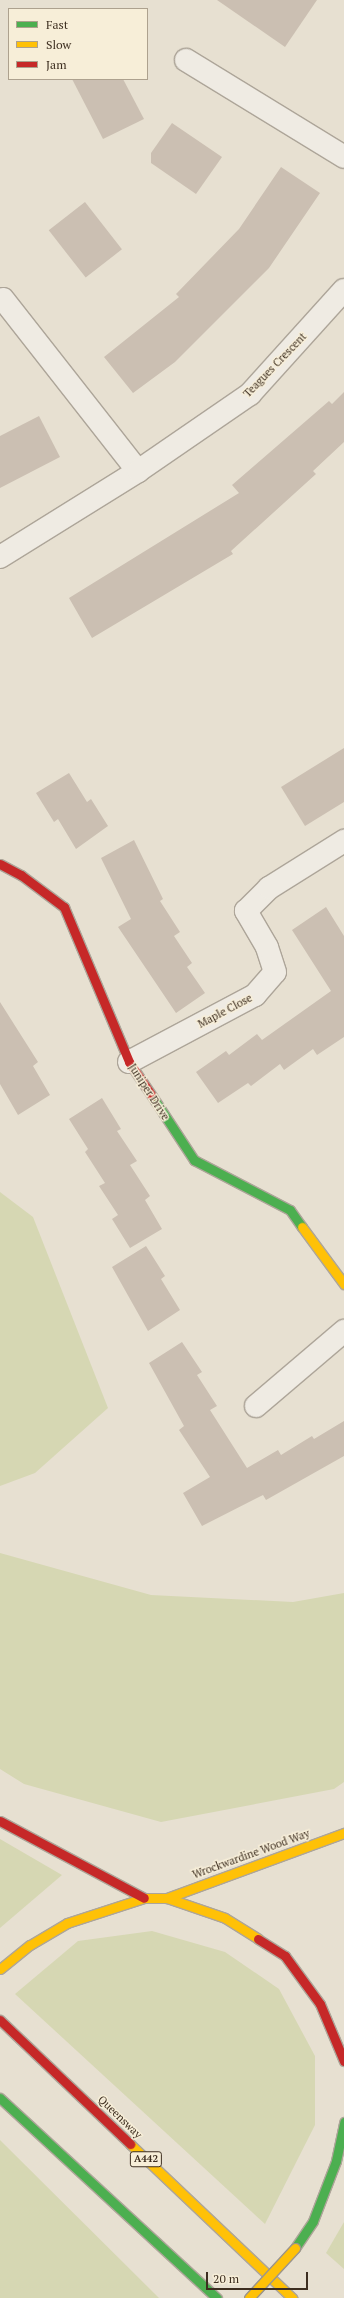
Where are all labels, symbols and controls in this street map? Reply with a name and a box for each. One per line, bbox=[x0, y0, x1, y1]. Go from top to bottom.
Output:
legend bbox=[8, 8, 148, 80]
text: Fast bbox=[46, 17, 68, 32]
text: Slow bbox=[46, 37, 71, 52]
text: Jam bbox=[46, 57, 67, 72]
street label: Teagues Crescent bbox=[241, 330, 309, 400]
street label: Maple Close bbox=[196, 991, 254, 1031]
street label: Juniper Drive bbox=[126, 1061, 172, 1123]
street label: Wrockwardine Wood Way bbox=[191, 1827, 311, 1881]
street label: Queensway bbox=[95, 2093, 145, 2141]
road number: A442 bbox=[129, 2151, 163, 2167]
scale bar bbox=[208, 2264, 310, 2290]
text: 20 m bbox=[213, 2271, 239, 2286]

